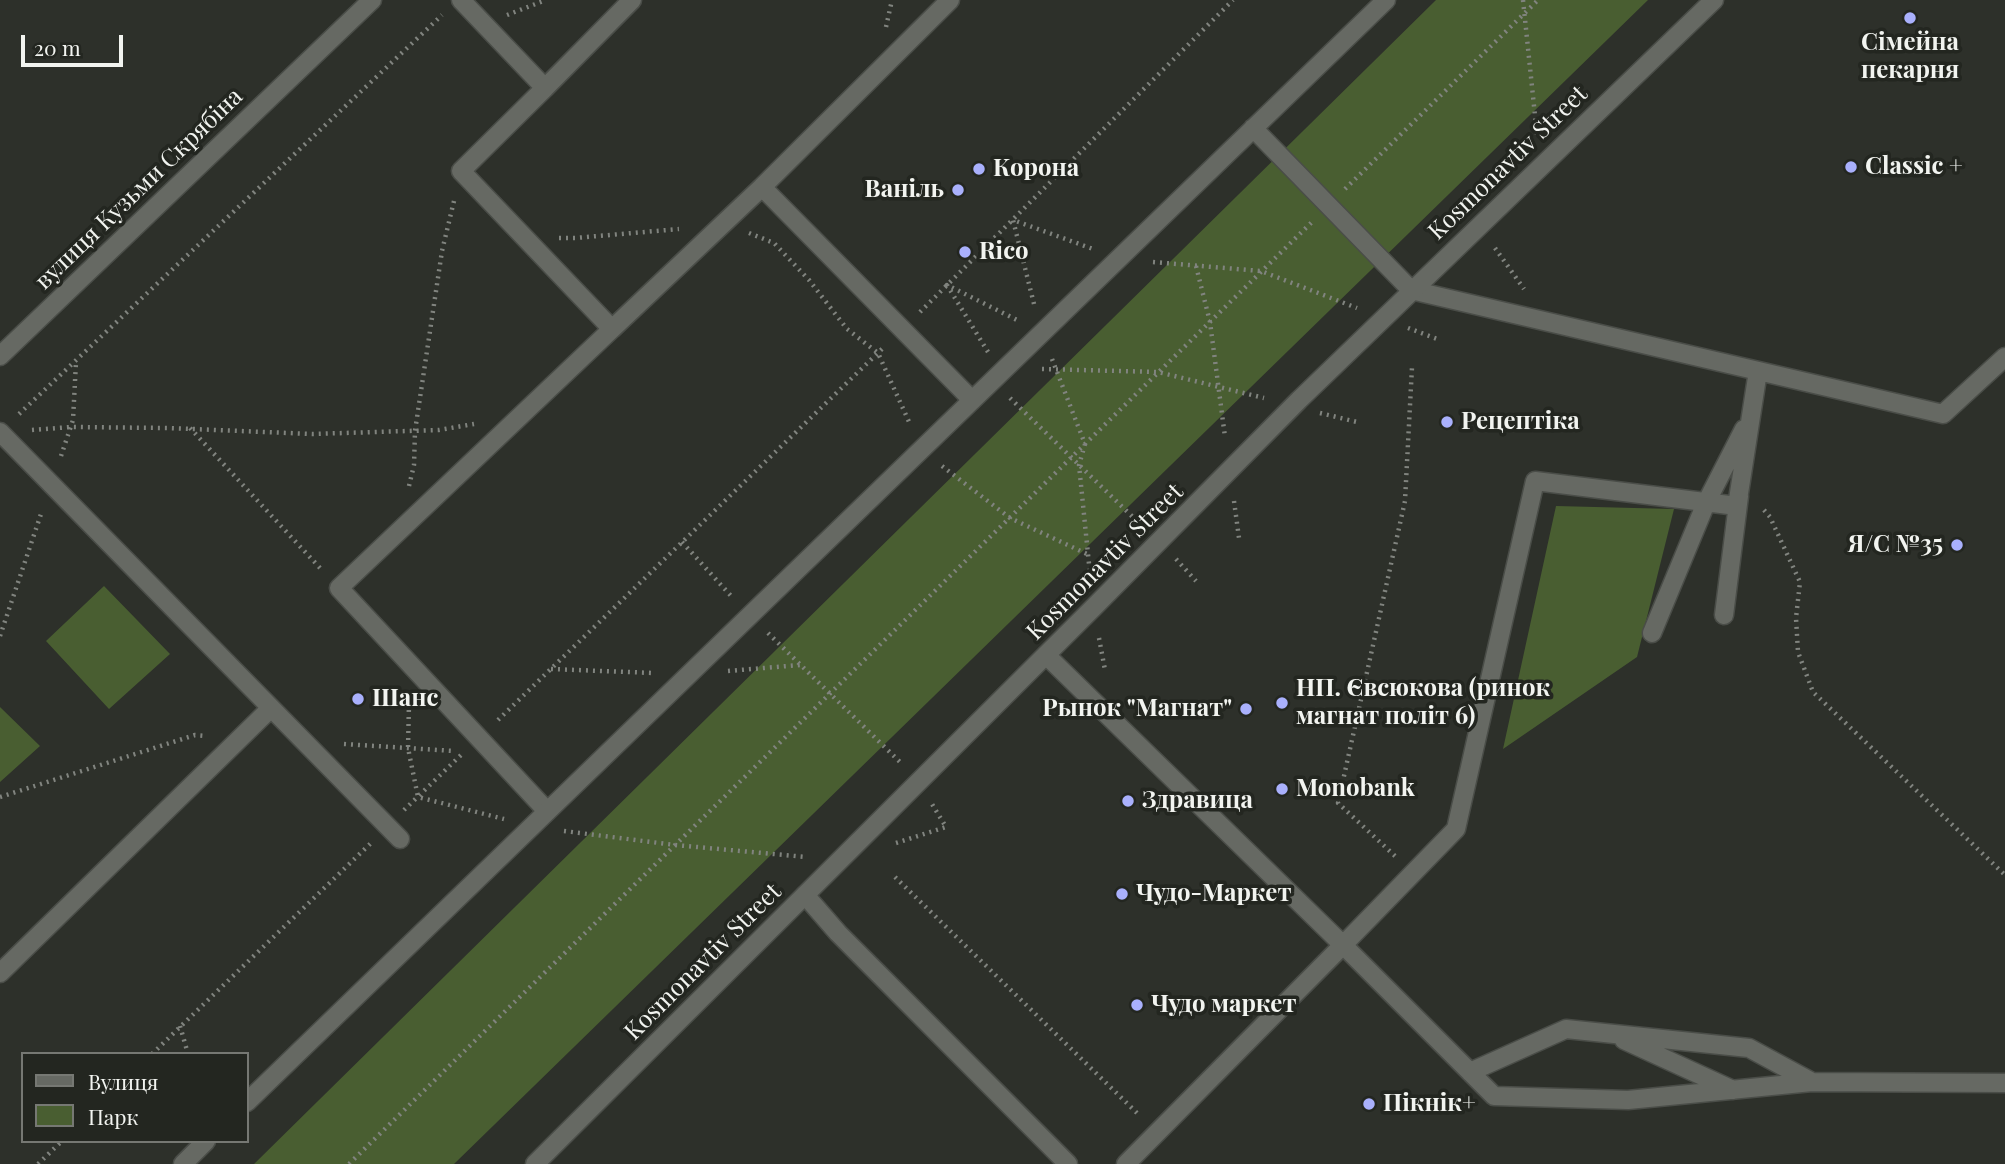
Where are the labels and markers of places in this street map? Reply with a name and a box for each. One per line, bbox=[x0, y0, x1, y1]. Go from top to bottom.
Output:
marker: Сімейна пекарня bbox=[1902, 10, 1918, 26]
place label: Сімейна пекарня bbox=[1861, 29, 1959, 85]
place label: Classic + bbox=[1865, 153, 1963, 181]
place label: Корона bbox=[993, 155, 1079, 183]
marker: Classic + bbox=[1843, 159, 1859, 175]
marker: Корона bbox=[971, 161, 987, 177]
place label: Ваніль bbox=[865, 176, 944, 204]
marker: Ваніль bbox=[950, 182, 966, 198]
place label: Rico bbox=[979, 238, 1029, 266]
marker: Rico bbox=[957, 244, 973, 260]
place label: Рецептіка bbox=[1461, 408, 1580, 436]
marker: Рецептіка bbox=[1439, 414, 1455, 430]
place label: Я/С №35 bbox=[1848, 531, 1943, 559]
marker: Я/С №35 bbox=[1949, 537, 1965, 553]
place label: НП. Євсюкова (ринок магнат політ 6) bbox=[1296, 675, 1550, 731]
place label: Шанс bbox=[372, 685, 438, 713]
marker: Шанс bbox=[350, 691, 366, 707]
place label: Рынок "Магнат" bbox=[1042, 695, 1232, 723]
marker: НП. Євсюкова (ринок магнат політ 6) bbox=[1274, 695, 1290, 711]
marker: Рынок "Магнат" bbox=[1238, 701, 1254, 717]
place label: Monobank bbox=[1296, 775, 1415, 803]
marker: Monobank bbox=[1274, 781, 1290, 797]
place label: Здравица bbox=[1142, 787, 1253, 815]
marker: Здравица bbox=[1120, 793, 1136, 809]
place label: Чудо-Маркет bbox=[1136, 880, 1291, 908]
marker: Чудо-Маркет bbox=[1114, 886, 1130, 902]
place label: Чудо маркет bbox=[1151, 991, 1296, 1019]
marker: Чудо маркет bbox=[1129, 997, 1145, 1013]
place label: Пікнік+ bbox=[1383, 1090, 1476, 1118]
marker: Пікнік+ bbox=[1361, 1096, 1377, 1112]

